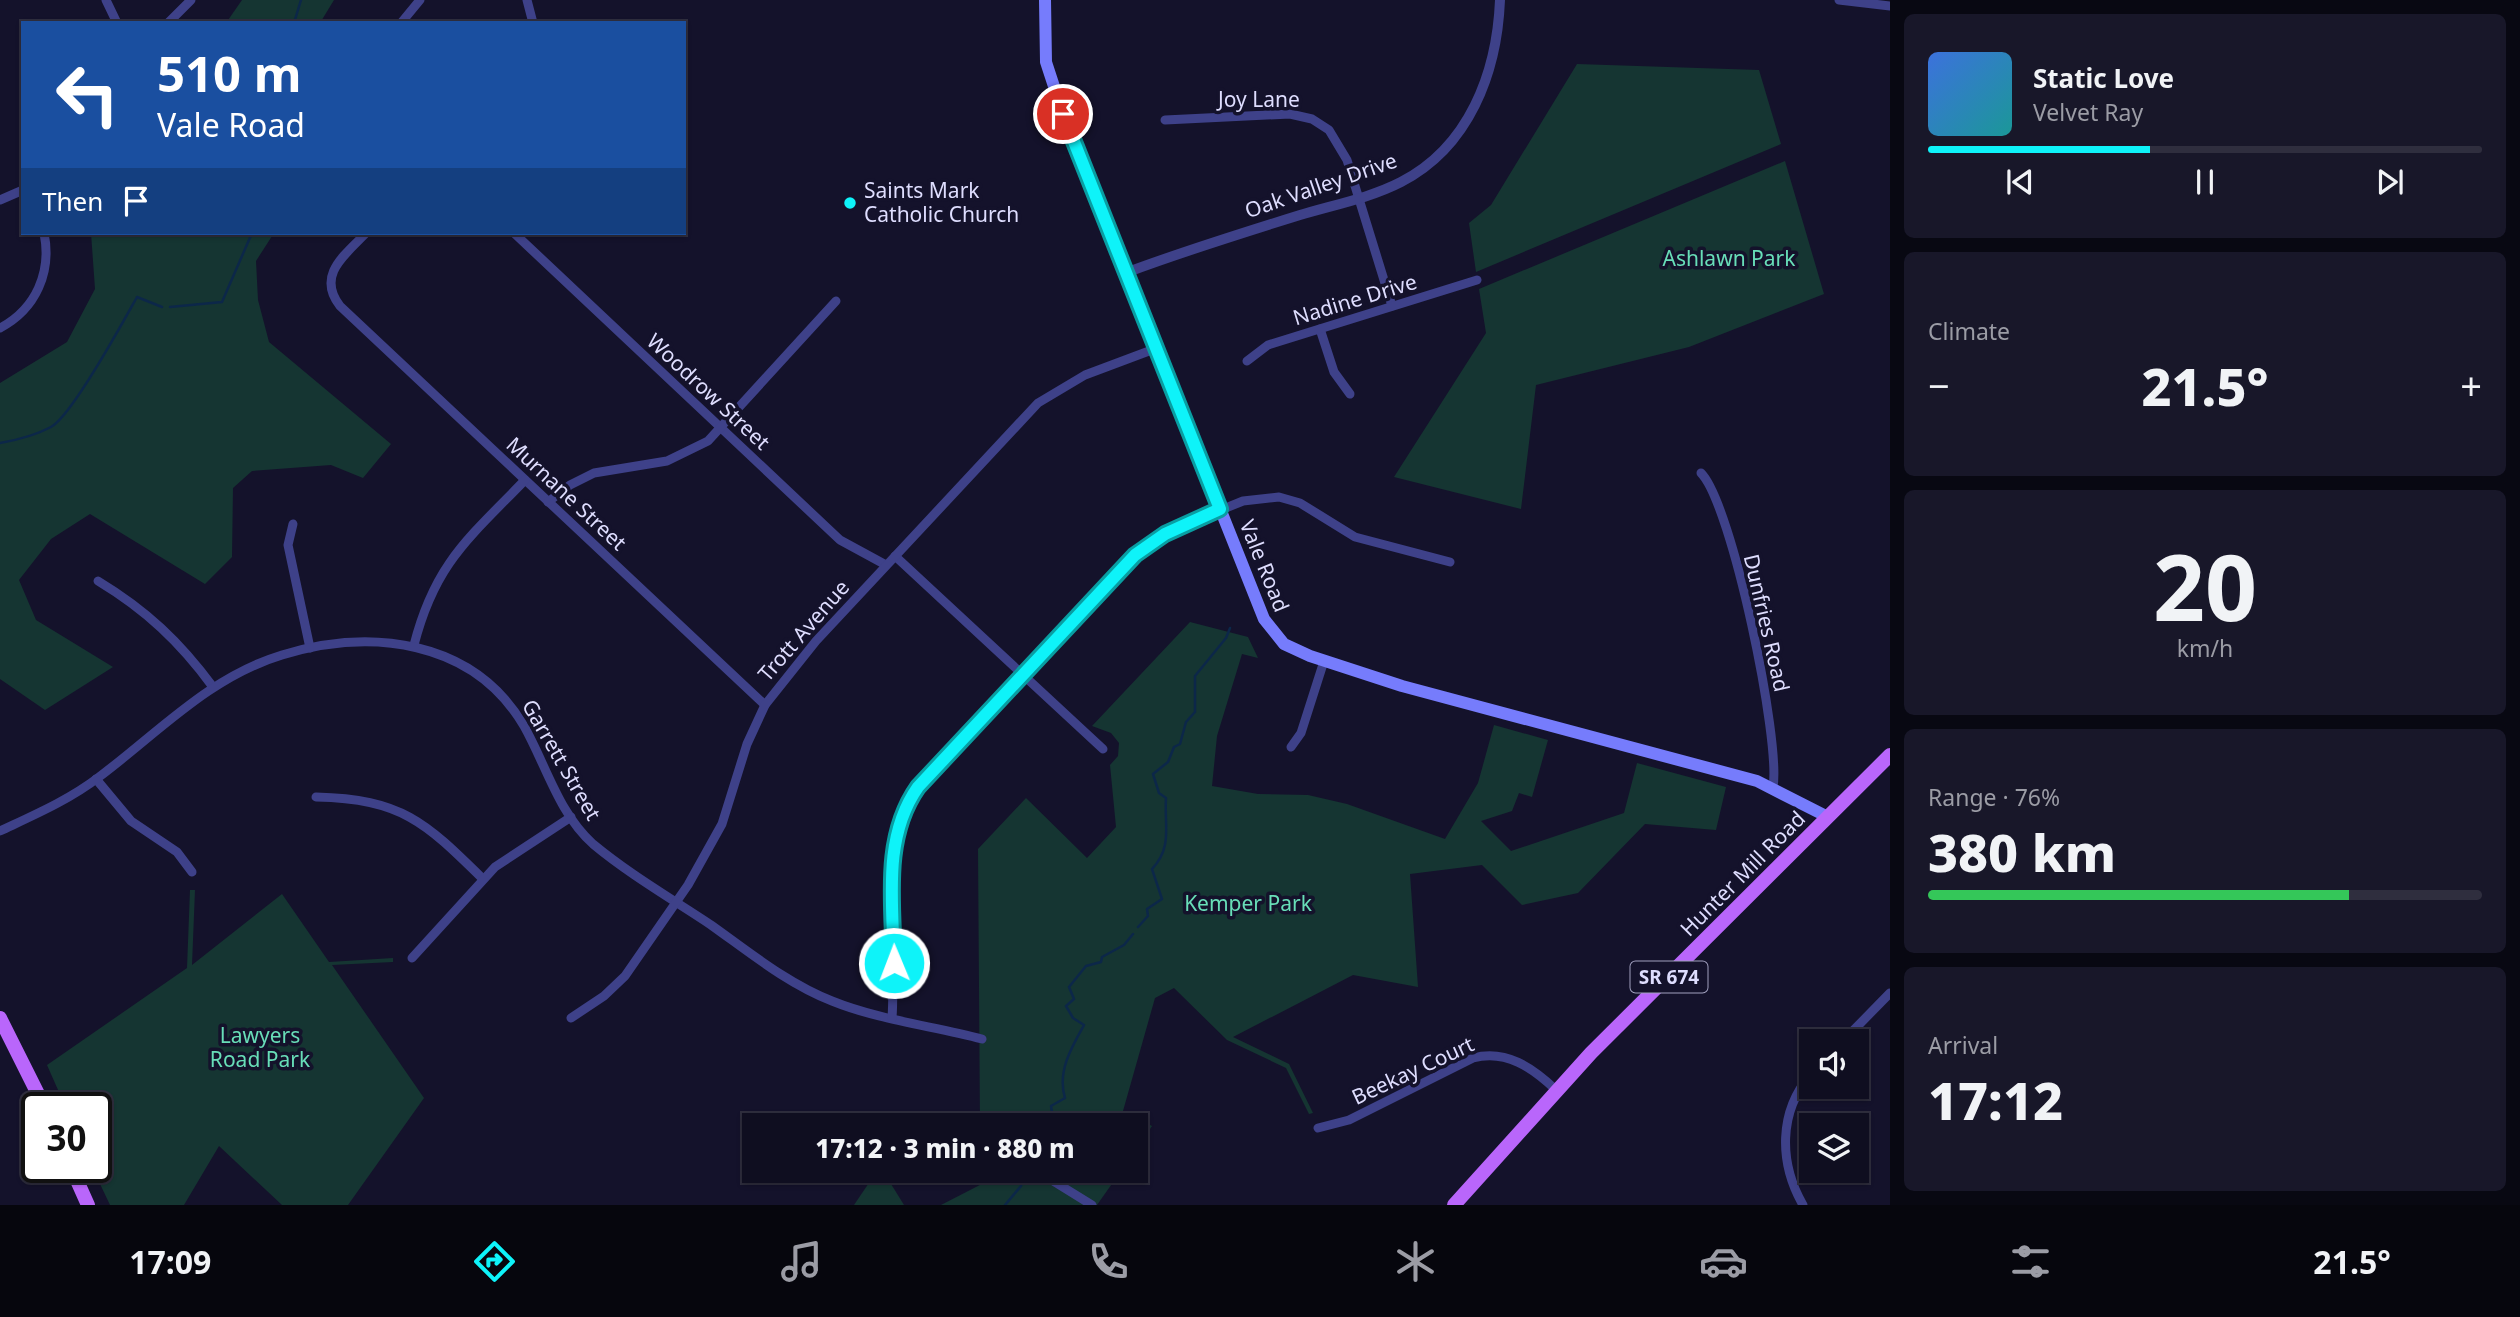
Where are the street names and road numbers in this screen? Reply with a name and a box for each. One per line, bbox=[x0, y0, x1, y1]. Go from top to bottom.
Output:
street label: Joy Lane bbox=[1216, 85, 1300, 113]
street label: Oak Valley Drive bbox=[1241, 146, 1400, 224]
street label: Nadine Drive bbox=[1289, 267, 1420, 331]
street label: Woodrow Street bbox=[641, 327, 777, 456]
street label: Murnane Street bbox=[501, 430, 633, 556]
street label: Vale Road bbox=[1234, 515, 1296, 616]
street label: Dunfries Road bbox=[1738, 551, 1796, 694]
street label: Trott Avenue bbox=[751, 574, 855, 687]
street label: Garrett Street bbox=[516, 694, 608, 825]
street label: Hunter Mill Road bbox=[1674, 805, 1811, 942]
road number: SR 674 bbox=[1630, 962, 1708, 993]
street label: Beekay Court bbox=[1347, 1029, 1479, 1111]

